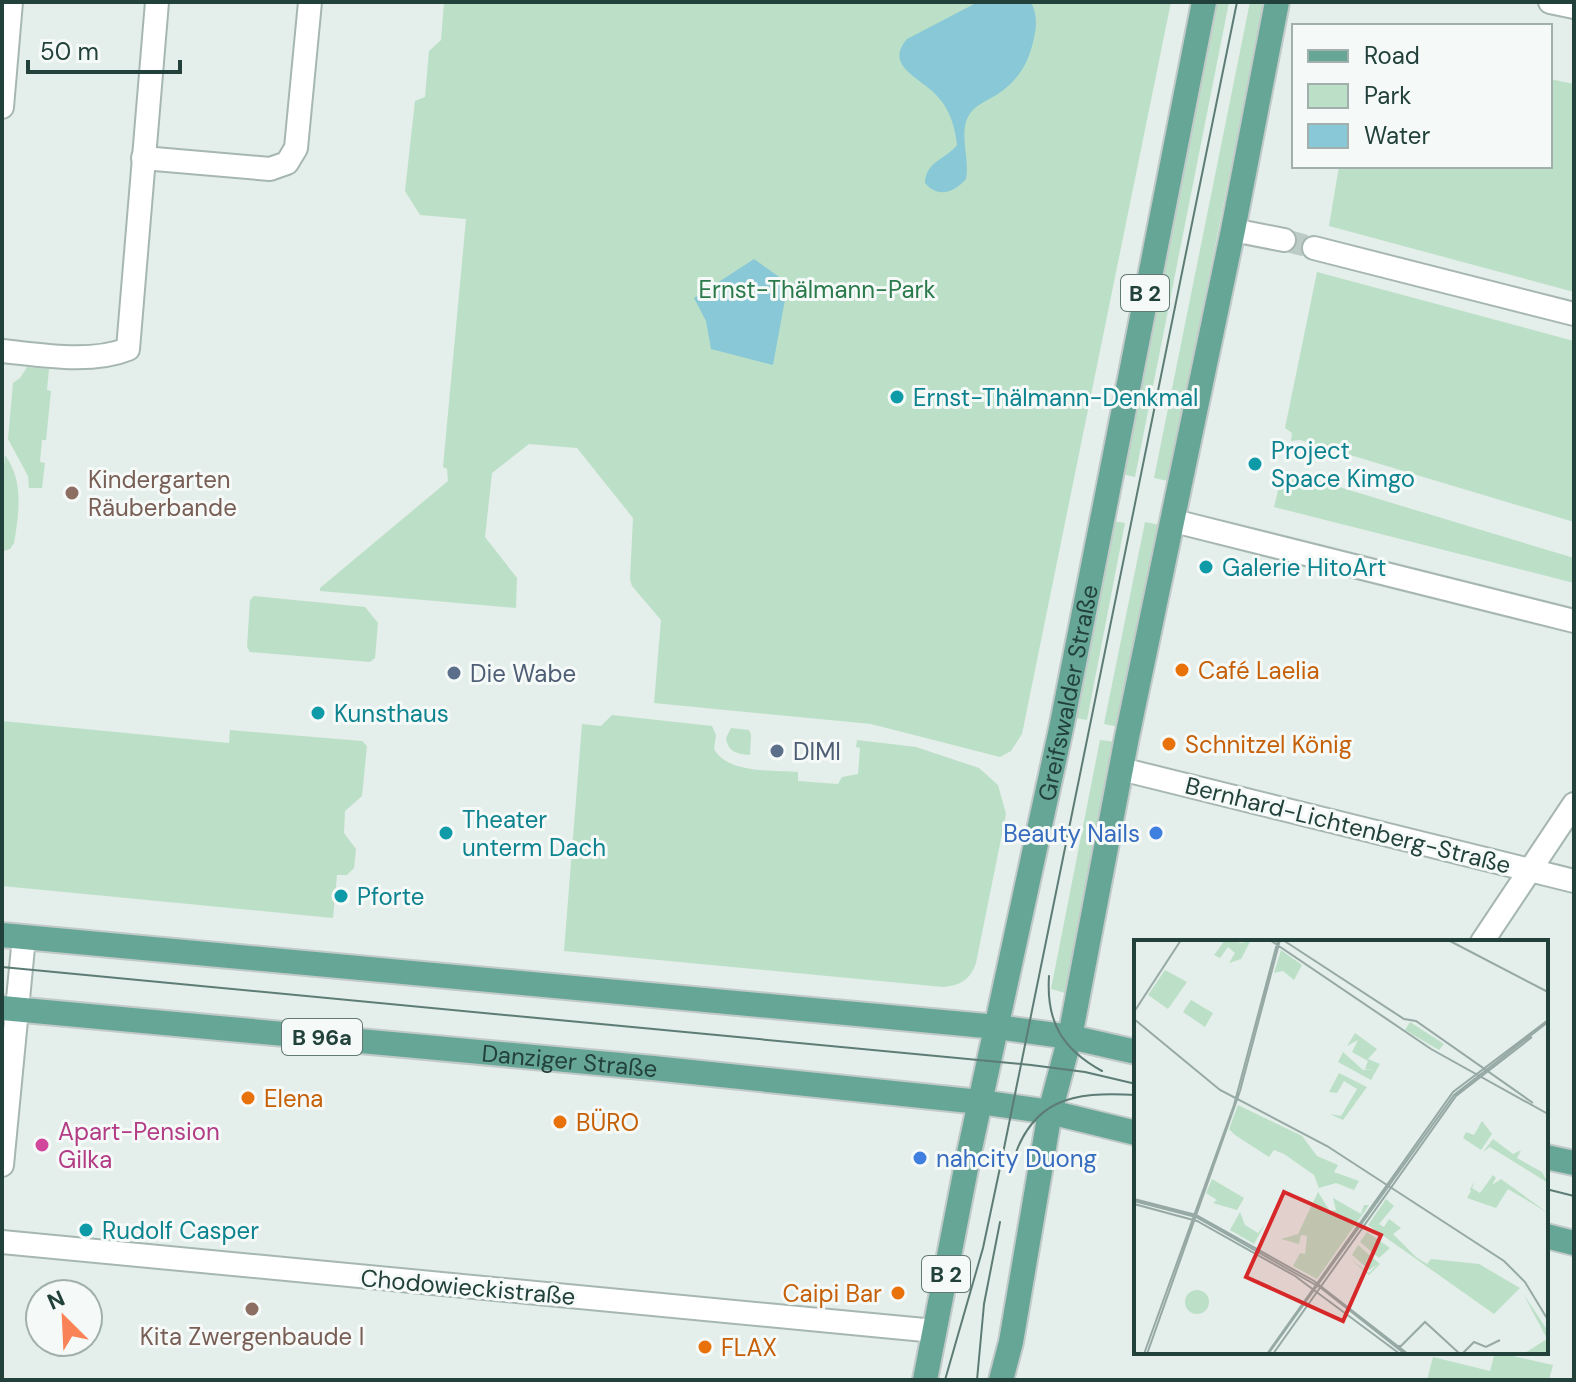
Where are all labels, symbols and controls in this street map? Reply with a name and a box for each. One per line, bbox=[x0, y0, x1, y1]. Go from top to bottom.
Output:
scale bar bbox=[28, 24, 180, 74]
legend bbox=[1292, 24, 1552, 168]
text: 50 m bbox=[40, 36, 99, 67]
text: Road bbox=[1364, 40, 1420, 71]
text: Park bbox=[1364, 80, 1411, 111]
text: Water bbox=[1364, 120, 1430, 151]
park label: Ernst-Thälmann-Park bbox=[699, 274, 935, 305]
road number: B 2 bbox=[1121, 275, 1169, 311]
place label: Ernst-Thälmann-Denkmal bbox=[913, 382, 1198, 413]
marker: Ernst-Thälmann-Denkmal bbox=[888, 388, 906, 406]
place label: Project Space Kimgo bbox=[1271, 435, 1415, 494]
marker: Project Space Kimgo bbox=[1246, 455, 1264, 473]
place label: Kindergarten Räuberbande bbox=[88, 464, 237, 523]
marker: Kindergarten Räuberbande bbox=[63, 484, 81, 502]
place label: Galerie HitoArt bbox=[1222, 552, 1387, 583]
marker: Galerie HitoArt bbox=[1197, 558, 1215, 576]
street label: Greifswalder Straße bbox=[1030, 582, 1105, 804]
place label: Café Laelia bbox=[1198, 655, 1319, 686]
place label: Die Wabe bbox=[470, 658, 576, 689]
marker: Café Laelia bbox=[1173, 661, 1191, 679]
marker: Die Wabe bbox=[445, 664, 463, 682]
place label: Kunsthaus bbox=[334, 698, 449, 729]
marker: Kunsthaus bbox=[309, 704, 327, 722]
place label: Schnitzel König bbox=[1185, 729, 1352, 760]
marker: Schnitzel König bbox=[1160, 735, 1178, 753]
place label: DIMI bbox=[793, 736, 841, 767]
marker: DIMI bbox=[768, 742, 786, 760]
street label: Bernhard-Lichtenberg-Straße bbox=[1182, 769, 1514, 881]
place label: Theater unterm Dach bbox=[462, 804, 606, 863]
place label: Beauty Nails bbox=[1003, 818, 1140, 849]
marker: Theater unterm Dach bbox=[437, 824, 455, 842]
marker: Beauty Nails bbox=[1147, 824, 1165, 842]
place label: Pforte bbox=[357, 881, 424, 912]
marker: Pforte bbox=[332, 887, 350, 905]
inset map bbox=[1134, 940, 1548, 1354]
road number: B 96a bbox=[282, 1019, 362, 1055]
street label: Danziger Straße bbox=[480, 1037, 659, 1084]
place label: Elena bbox=[264, 1083, 323, 1114]
marker: Elena bbox=[239, 1089, 257, 1107]
place label: BÜRO bbox=[576, 1107, 639, 1138]
marker: BÜRO bbox=[551, 1113, 569, 1131]
place label: Apart-Pension Gilka bbox=[58, 1116, 220, 1175]
marker: Apart-Pension Gilka bbox=[33, 1136, 51, 1154]
place label: nahcity Duong bbox=[936, 1143, 1097, 1174]
marker: nahcity Duong bbox=[911, 1149, 929, 1167]
place label: Rudolf Casper bbox=[102, 1215, 259, 1246]
marker: Rudolf Casper bbox=[77, 1221, 95, 1239]
road number: B 2 bbox=[922, 1256, 970, 1292]
street label: Chodowieckistraße bbox=[359, 1262, 577, 1312]
north arrow bbox=[24, 1278, 104, 1358]
place label: Caipi Bar bbox=[782, 1278, 882, 1309]
text: N bbox=[43, 1284, 69, 1317]
marker: Caipi Bar bbox=[889, 1284, 907, 1302]
marker: Kita Zwergenbaude I bbox=[243, 1300, 261, 1318]
place label: Kita Zwergenbaude I bbox=[140, 1321, 364, 1352]
place label: FLAX bbox=[721, 1332, 777, 1363]
marker: FLAX bbox=[696, 1338, 714, 1356]

